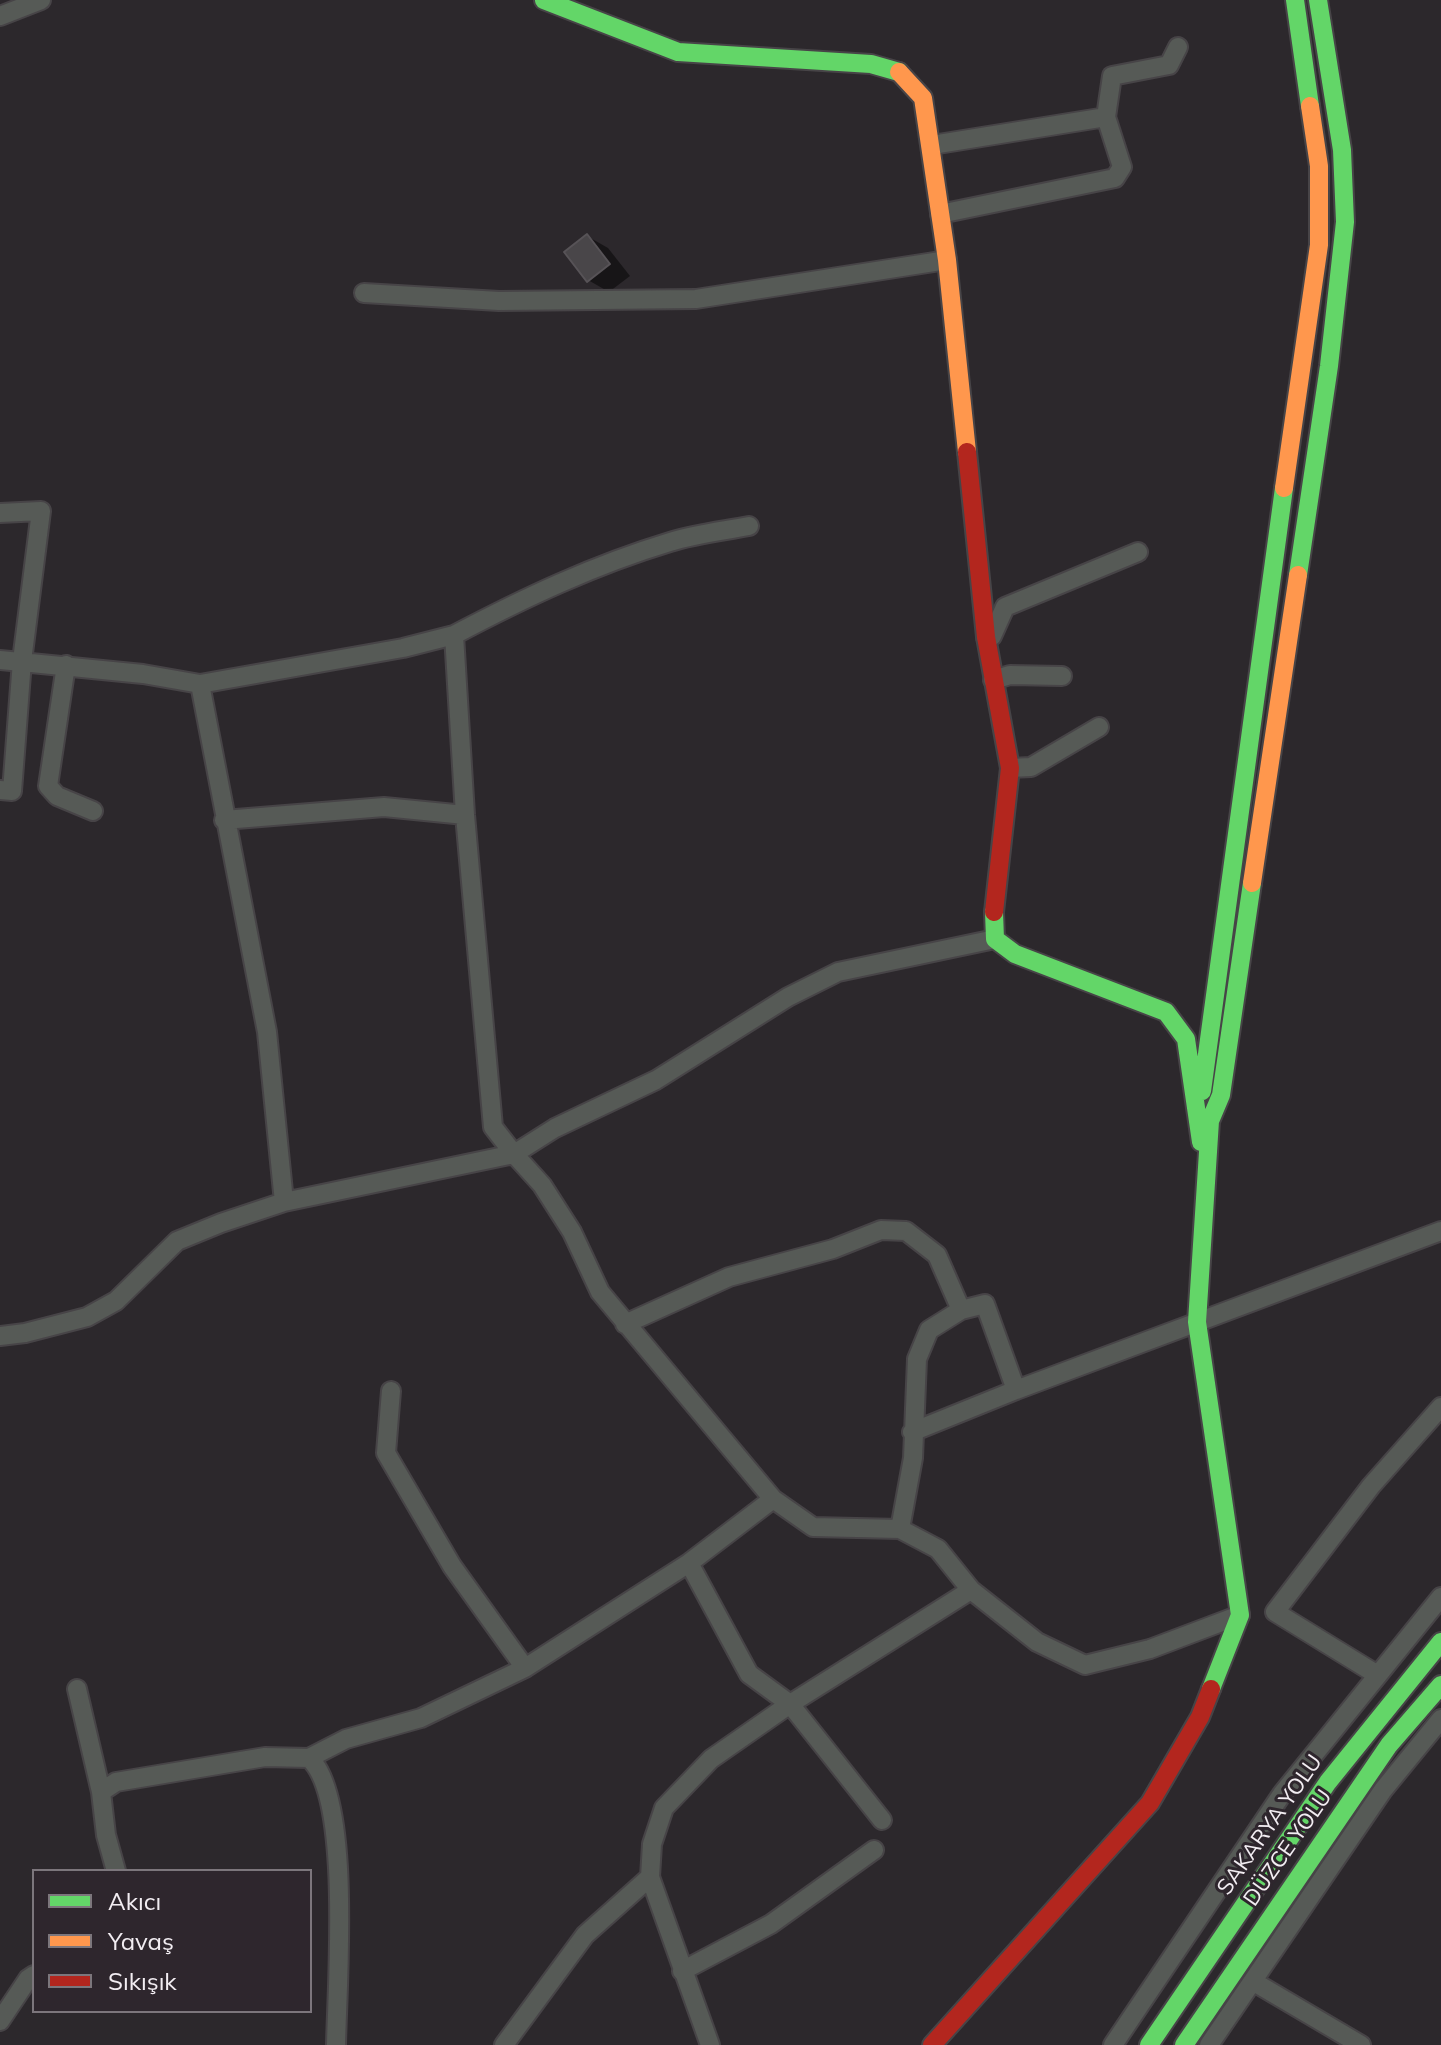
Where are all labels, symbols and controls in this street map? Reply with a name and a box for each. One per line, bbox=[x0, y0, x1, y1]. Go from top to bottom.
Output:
street label: SAKARYA YOLU bbox=[1212, 1750, 1328, 1900]
street label: DÜZCE YOLU bbox=[1238, 1785, 1338, 1911]
legend bbox=[32, 1869, 312, 2013]
text: Akıcı bbox=[108, 1886, 161, 1916]
text: Yavaş bbox=[108, 1926, 174, 1956]
text: Sıkışık bbox=[108, 1966, 177, 1996]

